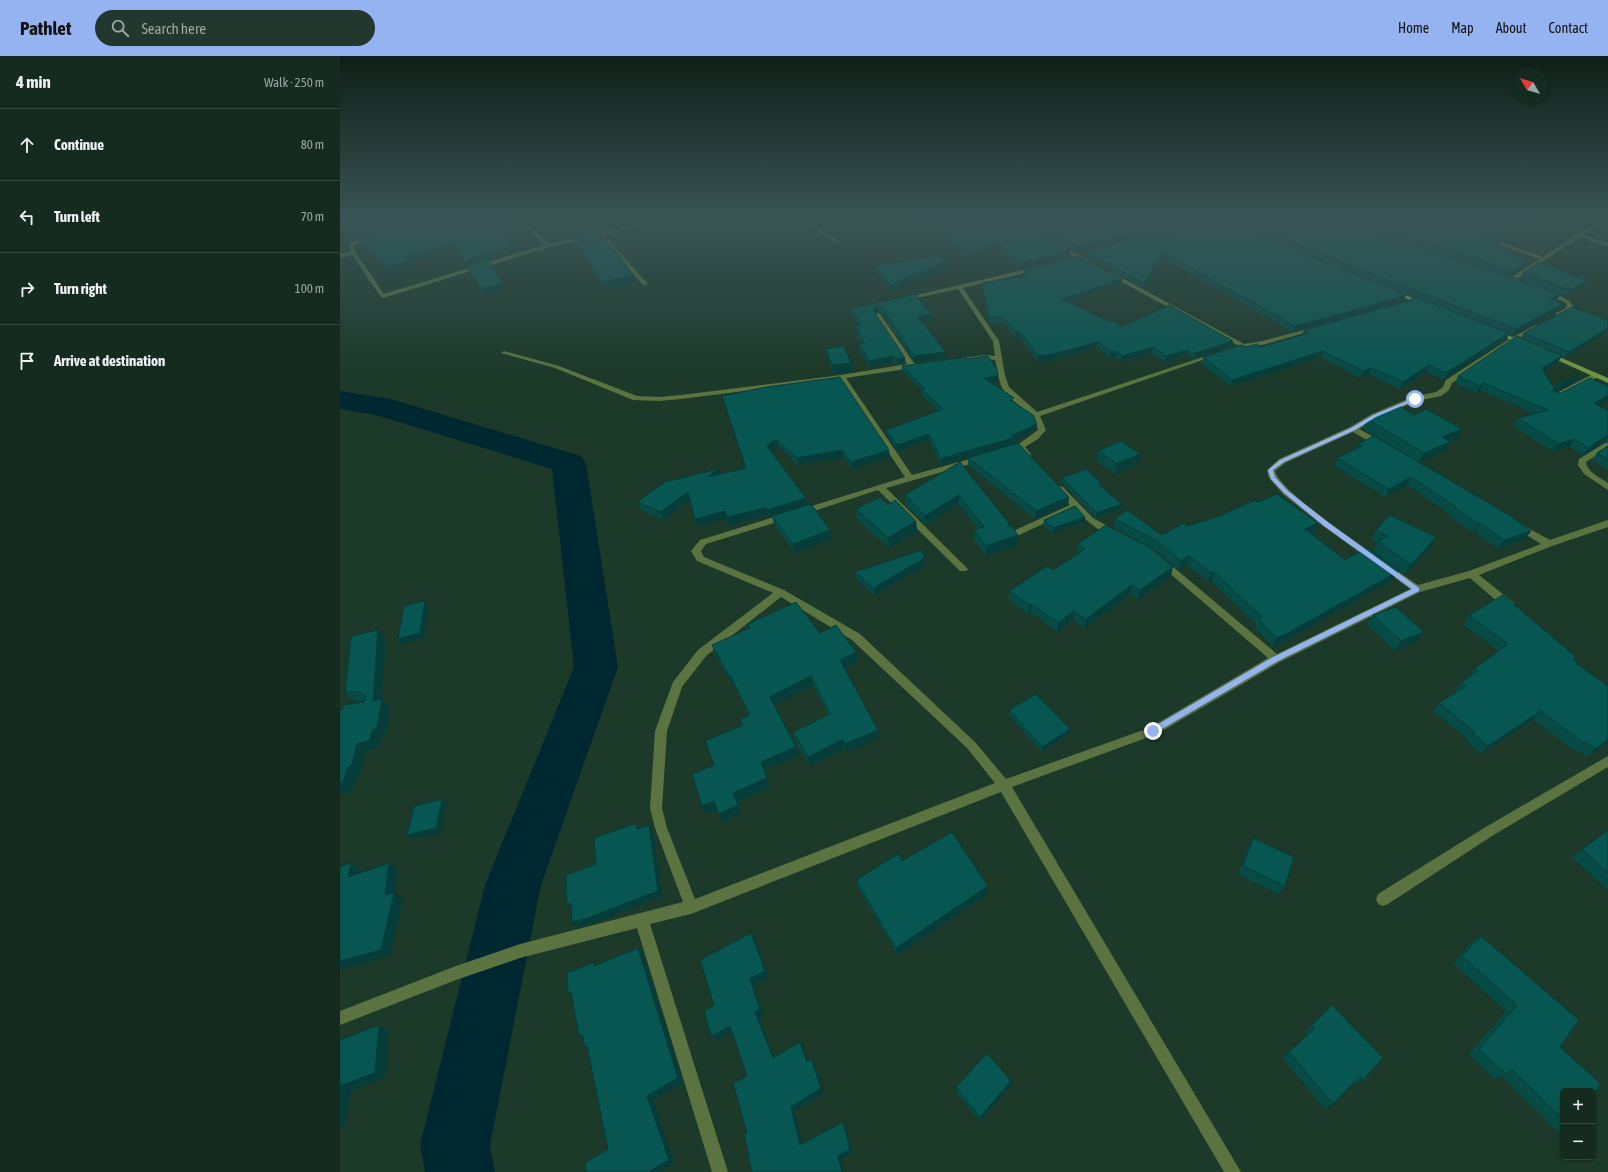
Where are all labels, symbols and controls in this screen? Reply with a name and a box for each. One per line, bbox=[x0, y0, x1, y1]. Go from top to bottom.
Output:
search box bbox=[95, 10, 375, 46]
text: Pathlet bbox=[20, 17, 71, 39]
icon: search bbox=[109, 17, 131, 39]
text: Search here bbox=[141, 20, 206, 37]
text: Home bbox=[1398, 20, 1429, 36]
text: Map bbox=[1451, 20, 1474, 36]
text: About bbox=[1496, 20, 1527, 36]
text: Contact bbox=[1549, 20, 1588, 36]
north arrow bbox=[1512, 68, 1548, 104]
text: 4 min bbox=[16, 72, 51, 92]
text: Walk · 250 m bbox=[264, 75, 324, 90]
icon: ahead bbox=[16, 134, 38, 156]
text: Continue bbox=[54, 136, 104, 153]
text: 80 m bbox=[301, 137, 324, 152]
icon: left bbox=[16, 206, 38, 228]
text: Turn left bbox=[54, 208, 100, 225]
text: 70 m bbox=[301, 209, 324, 224]
icon: right bbox=[16, 278, 38, 300]
text: Turn right bbox=[54, 280, 107, 297]
text: 100 m bbox=[295, 281, 324, 296]
icon: arrive bbox=[16, 350, 38, 372]
text: Arrive at destination bbox=[54, 352, 165, 369]
route start bbox=[1406, 390, 1424, 408]
route end bbox=[1144, 722, 1162, 740]
map controls bbox=[1560, 1088, 1596, 1160]
button: + bbox=[1560, 1088, 1596, 1124]
button: − bbox=[1560, 1124, 1596, 1160]

